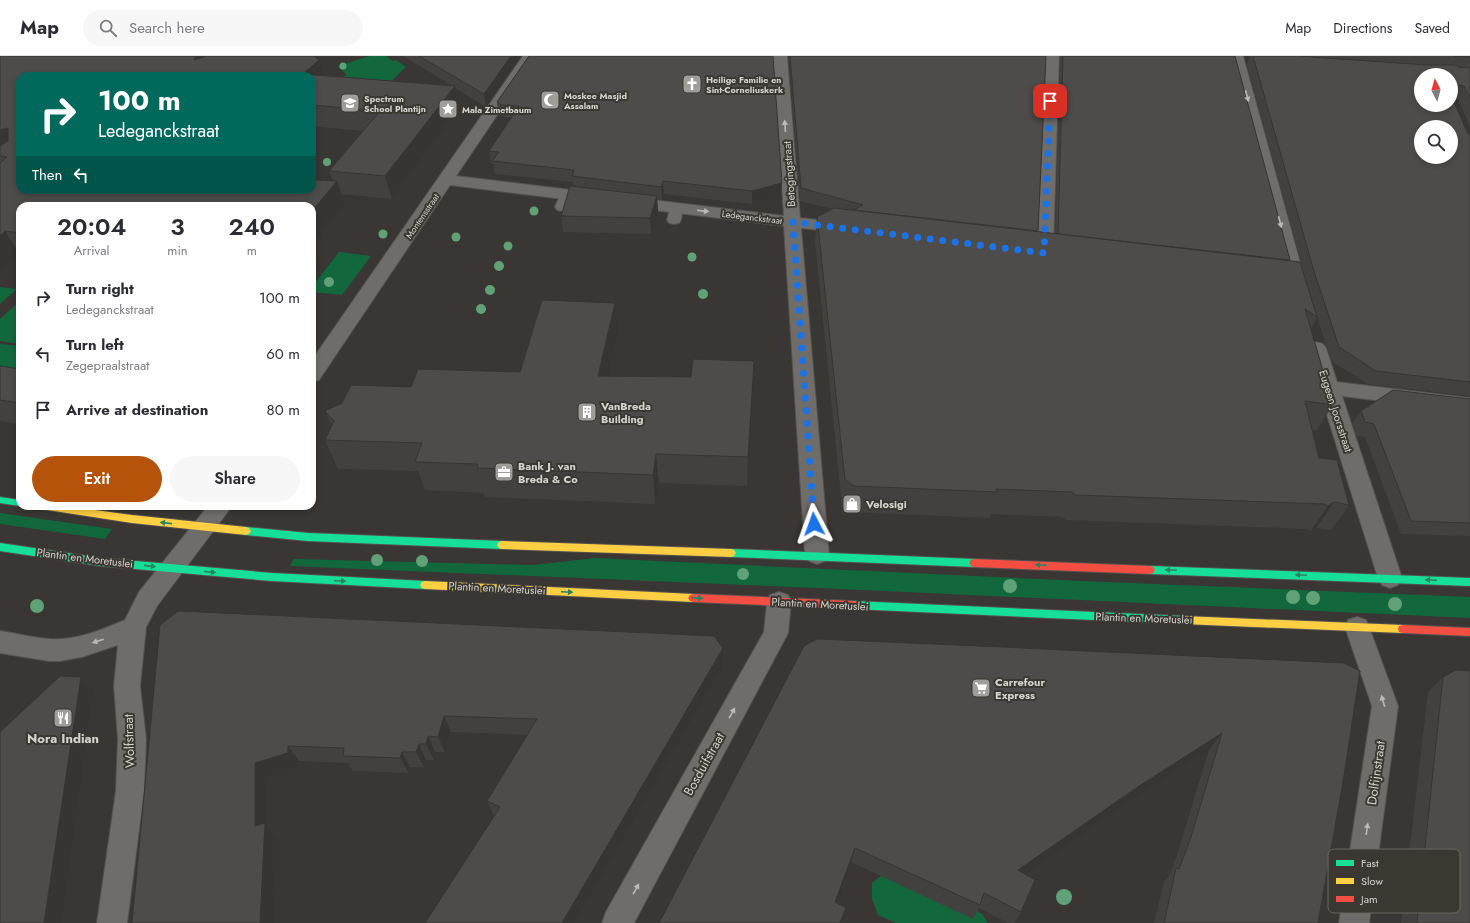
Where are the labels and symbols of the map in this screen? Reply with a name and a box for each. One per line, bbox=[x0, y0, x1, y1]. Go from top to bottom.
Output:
north arrow bbox=[1414, 68, 1458, 112]
church icon: Heilige Familie en Sint-Corneliuskerk bbox=[681, 73, 703, 95]
place label: Heilige Familie en Sint-Corneliuskerk bbox=[706, 73, 784, 96]
pin bbox=[1033, 84, 1067, 118]
mosque icon: Moskee Masjid Assalam bbox=[539, 89, 561, 111]
place label: Moskee Masjid Assalam bbox=[563, 89, 627, 112]
one-way arrow bbox=[1244, 91, 1250, 103]
school or university icon: Spectrum School Plantijn bbox=[339, 92, 361, 114]
place label: Spectrum School Plantijn bbox=[364, 92, 426, 115]
place icon: Mala Zimetbaum bbox=[437, 98, 459, 120]
place label: Mala Zimetbaum bbox=[462, 103, 531, 116]
one-way arrow bbox=[782, 120, 789, 132]
street label: Betogingstraat bbox=[779, 140, 799, 207]
street label: Montensstraat bbox=[402, 190, 442, 241]
street label: Ledeganckstraat bbox=[721, 207, 784, 227]
one-way arrow bbox=[697, 208, 710, 214]
one-way arrow bbox=[1278, 216, 1284, 228]
street label: Eugeen Joorsstraat bbox=[1315, 368, 1357, 454]
place label: VanBreda Building bbox=[600, 398, 651, 427]
building icon: VanBreda Building bbox=[576, 401, 598, 423]
place label: Bank J. van Breda & Co bbox=[518, 458, 578, 487]
office icon: Bank J. van Breda & Co bbox=[493, 461, 515, 483]
shop icon: Velosigi bbox=[841, 493, 863, 515]
place label: Velosigi bbox=[865, 496, 907, 512]
position arrow bbox=[793, 503, 835, 545]
one-way arrow bbox=[160, 520, 172, 526]
street label: Plantin en Moretuslei bbox=[36, 544, 134, 572]
one-way arrow bbox=[1035, 561, 1047, 568]
one-way arrow bbox=[144, 563, 156, 570]
one-way arrow bbox=[1164, 567, 1177, 573]
one-way arrow bbox=[204, 568, 216, 575]
one-way arrow bbox=[1294, 572, 1307, 578]
one-way arrow bbox=[334, 577, 346, 584]
street label: Plantin en Moretuslei bbox=[448, 577, 546, 599]
one-way arrow bbox=[1424, 577, 1437, 583]
one-way arrow bbox=[561, 588, 573, 595]
street label: Plantin en Moretuslei bbox=[771, 593, 869, 615]
one-way arrow bbox=[691, 595, 704, 601]
street label: Plantin en Moretuslei bbox=[1095, 608, 1193, 628]
one-way arrow bbox=[92, 638, 104, 644]
place label: Carrefour Express bbox=[995, 674, 1045, 703]
supermarket icon: Carrefour Express bbox=[970, 677, 992, 699]
one-way arrow bbox=[1380, 694, 1386, 706]
restaurant icon: Nora Indian bbox=[52, 707, 74, 729]
one-way arrow bbox=[729, 708, 735, 719]
street label: Wolfstraat bbox=[119, 713, 139, 768]
street label: Bosduifstraat bbox=[679, 728, 730, 799]
place label: Nora Indian bbox=[27, 729, 99, 748]
street label: Dolfijnstraat bbox=[1362, 739, 1390, 806]
one-way arrow bbox=[1364, 823, 1370, 835]
legend bbox=[1328, 849, 1460, 913]
text: Fast bbox=[1361, 855, 1379, 871]
text: Slow bbox=[1361, 873, 1383, 889]
one-way arrow bbox=[633, 883, 639, 895]
text: Jam bbox=[1359, 891, 1378, 907]

